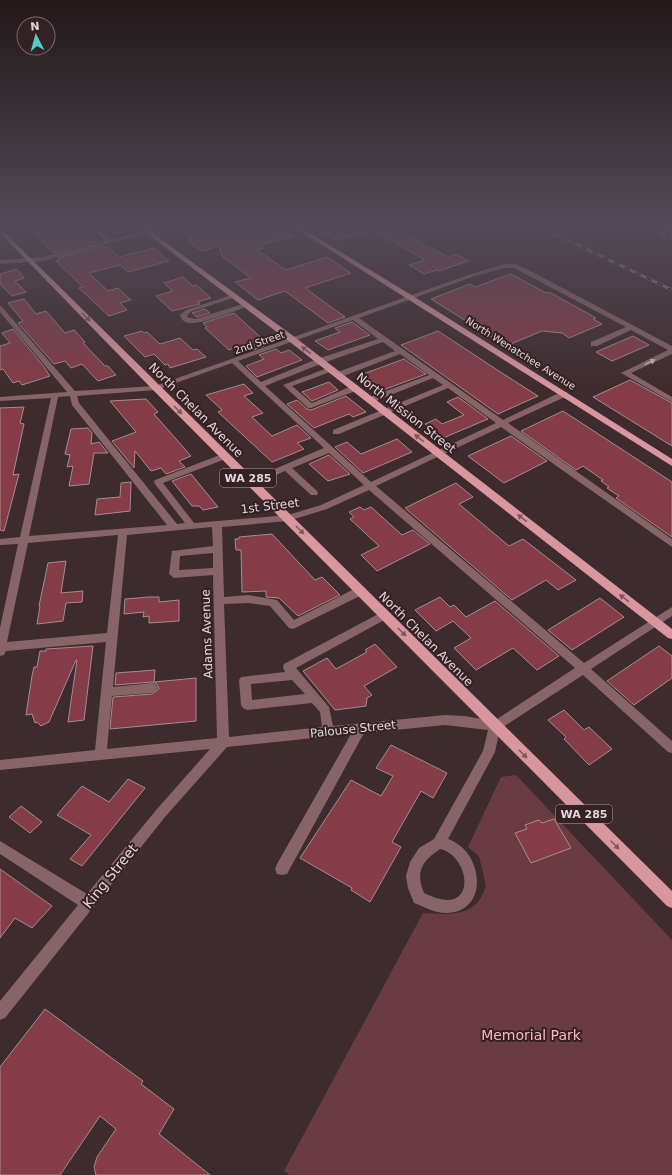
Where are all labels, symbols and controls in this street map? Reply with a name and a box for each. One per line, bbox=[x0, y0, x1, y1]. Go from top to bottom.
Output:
north arrow bbox=[16, 16, 56, 56]
text: N bbox=[30, 20, 40, 33]
one-way arrow bbox=[81, 312, 91, 322]
street label: North Wenatchee Avenue bbox=[464, 315, 578, 392]
street label: 2nd Street bbox=[232, 329, 286, 356]
one-way arrow bbox=[300, 345, 311, 354]
one-way arrow bbox=[644, 359, 656, 365]
street label: North Chelan Avenue bbox=[146, 360, 246, 460]
street label: North Mission Street bbox=[354, 370, 459, 456]
one-way arrow bbox=[173, 405, 183, 414]
one-way arrow bbox=[414, 434, 425, 442]
road number: WA 285 bbox=[220, 469, 276, 487]
street label: 1st Street bbox=[240, 495, 300, 517]
one-way arrow bbox=[516, 514, 527, 522]
one-way arrow bbox=[295, 525, 305, 535]
street label: Adams Avenue bbox=[198, 589, 216, 679]
street label: North Chelan Avenue bbox=[376, 589, 476, 689]
one-way arrow bbox=[619, 594, 630, 602]
one-way arrow bbox=[397, 628, 407, 637]
street label: Palouse Street bbox=[309, 718, 397, 740]
one-way arrow bbox=[518, 749, 528, 759]
road number: WA 285 bbox=[556, 805, 612, 823]
street label: King Street bbox=[79, 840, 141, 911]
one-way arrow bbox=[610, 840, 620, 850]
park label: Memorial Park bbox=[481, 1027, 582, 1043]

